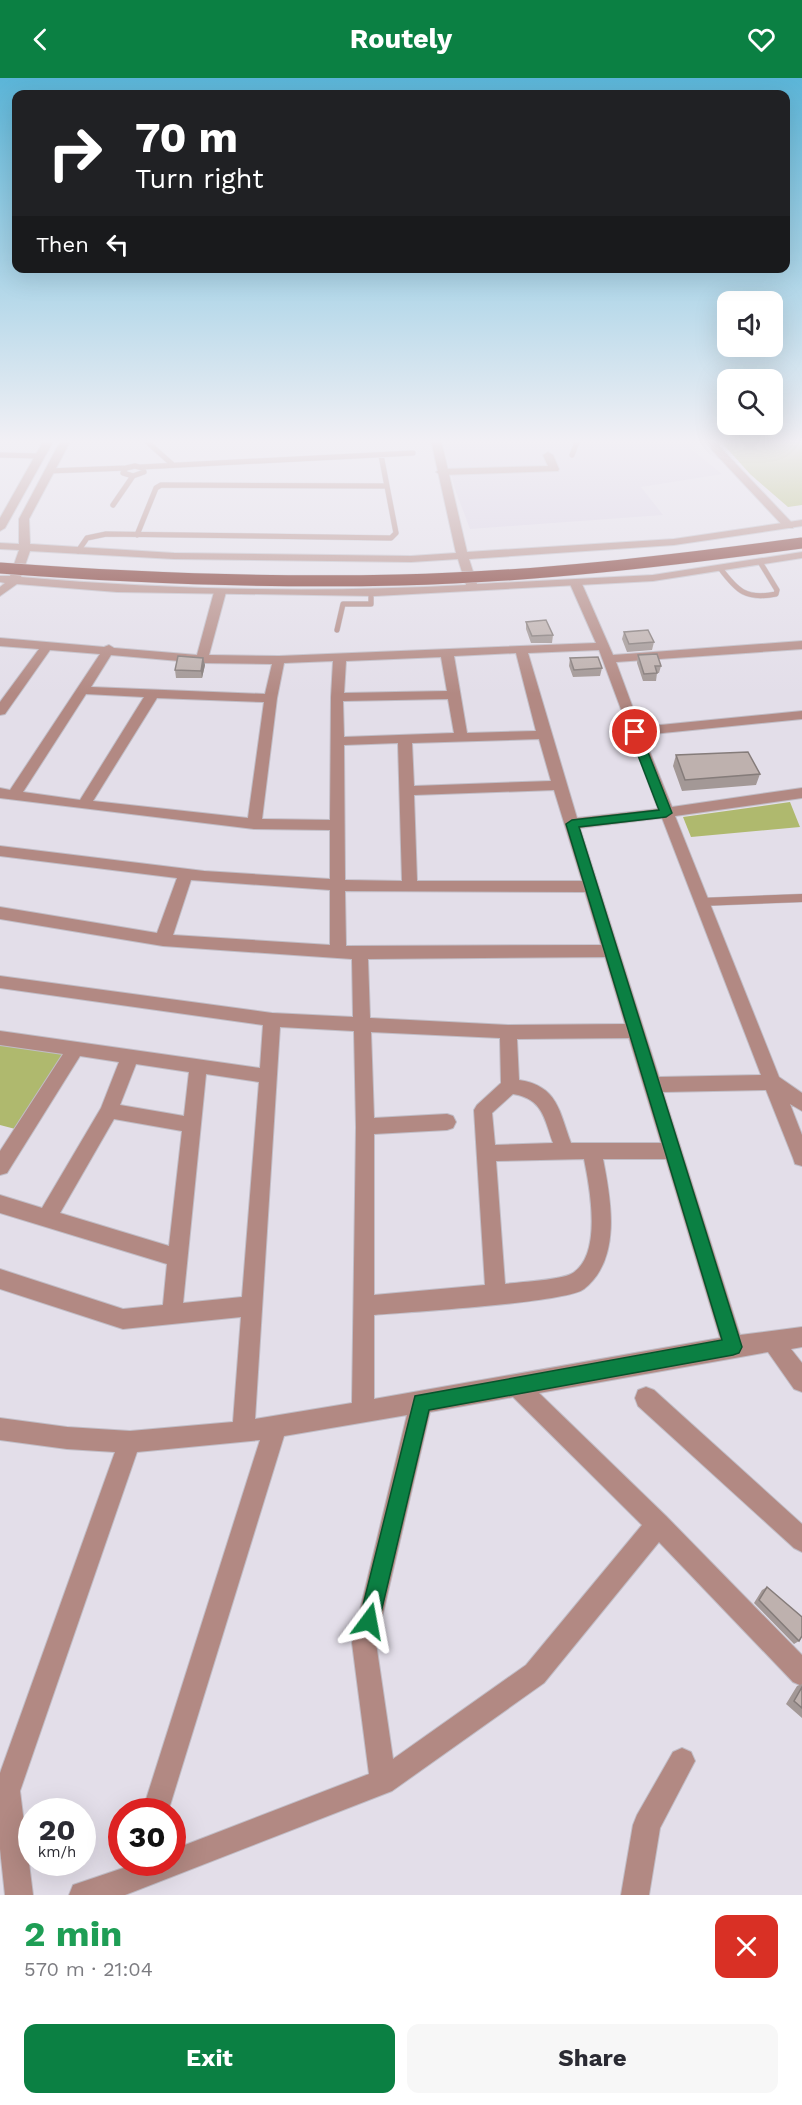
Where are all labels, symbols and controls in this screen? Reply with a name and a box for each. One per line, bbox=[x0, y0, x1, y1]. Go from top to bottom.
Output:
icon: back bbox=[24, 23, 57, 56]
text: Routely bbox=[350, 23, 452, 55]
icon: heart bbox=[745, 23, 778, 56]
text: 70 m bbox=[135, 113, 238, 162]
icon: right bbox=[36, 114, 114, 192]
text: Turn right bbox=[135, 163, 264, 195]
icon: left bbox=[101, 228, 134, 261]
text: Then bbox=[36, 232, 89, 257]
map controls bbox=[717, 291, 783, 435]
button: sound bbox=[717, 291, 783, 357]
button: search bbox=[717, 369, 783, 435]
pin bbox=[609, 706, 660, 757]
icon: arrive bbox=[618, 715, 651, 748]
position arrow bbox=[337, 1589, 401, 1653]
speed limit sign: 30 bbox=[108, 1798, 186, 1876]
text: 20 bbox=[38, 1812, 76, 1847]
text: km/h bbox=[38, 1843, 76, 1861]
text: 2 min bbox=[24, 1913, 122, 1955]
button: close bbox=[715, 1915, 778, 1978]
text: 570 m · 21:04 bbox=[24, 1957, 153, 1981]
button: Exit bbox=[24, 2024, 395, 2093]
button: Share bbox=[407, 2024, 778, 2093]

